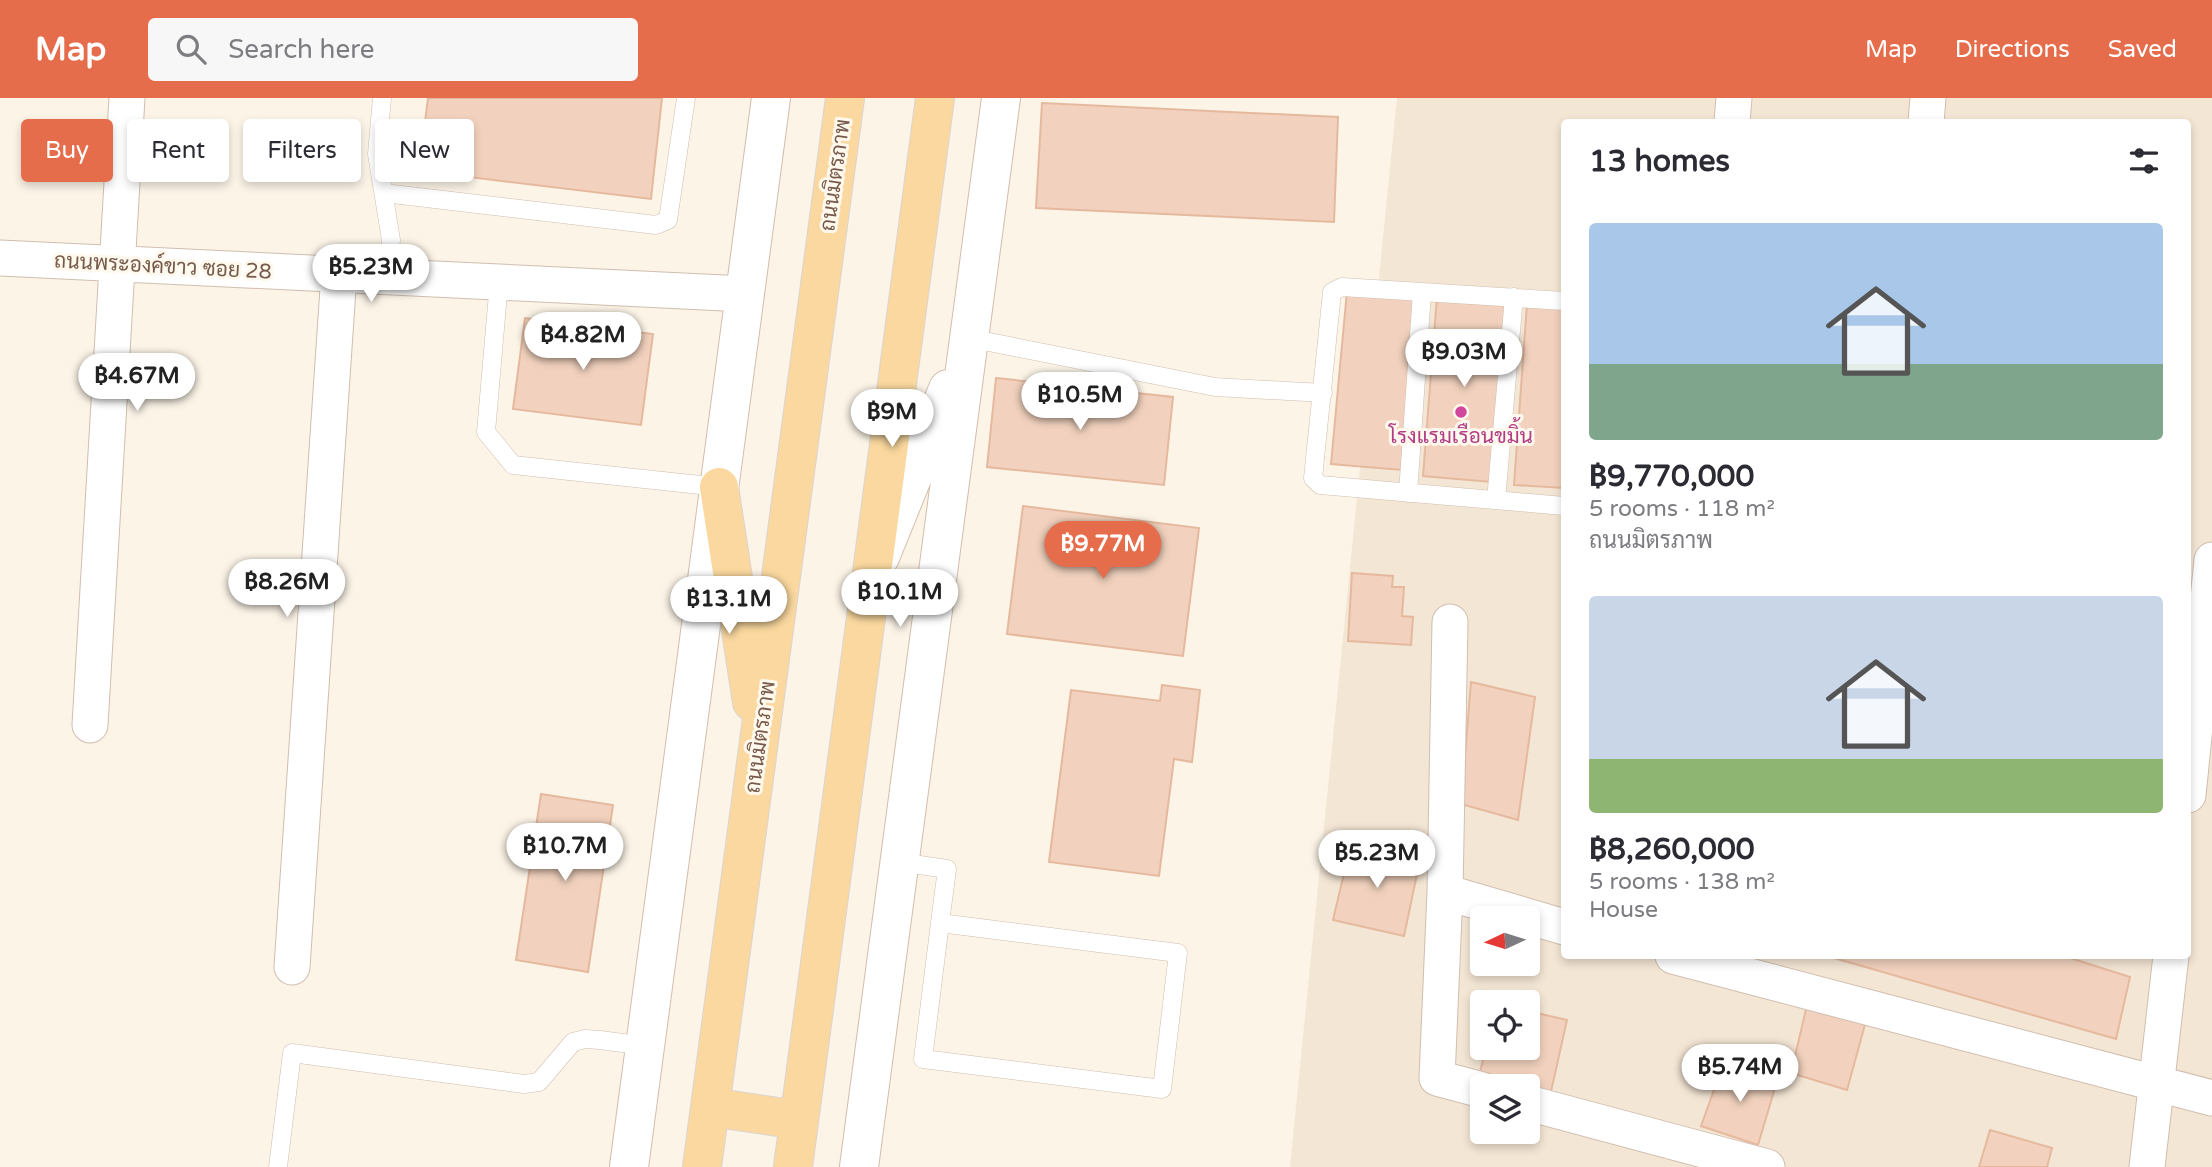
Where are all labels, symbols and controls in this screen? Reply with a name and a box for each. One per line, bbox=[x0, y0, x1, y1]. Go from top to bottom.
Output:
search box bbox=[148, 18, 638, 81]
text: Map bbox=[35, 30, 106, 69]
icon: search bbox=[172, 30, 210, 68]
text: Search here bbox=[228, 34, 374, 65]
text: Map bbox=[1865, 35, 1917, 64]
text: Directions bbox=[1955, 35, 2070, 64]
text: Saved bbox=[2108, 35, 2177, 64]
street label: ถนนมิตรภาพ bbox=[815, 117, 856, 233]
chip: Buy bbox=[21, 119, 113, 182]
chip: Rent bbox=[127, 119, 229, 182]
chip: Filters bbox=[243, 119, 361, 182]
chip: New bbox=[375, 119, 474, 182]
icon: filters bbox=[2125, 142, 2163, 180]
text: 13 homes bbox=[1589, 143, 1730, 180]
pin: ฿5.23M bbox=[314, 244, 428, 304]
street label: ถนนพระองค์ขาว ซอย 28 bbox=[53, 246, 273, 285]
text: ฿5.23M bbox=[328, 253, 414, 281]
icon: home bbox=[1813, 268, 1939, 394]
pin: ฿4.82M bbox=[526, 313, 640, 372]
text: ฿4.82M bbox=[540, 321, 626, 349]
pin: ฿9.03M bbox=[1407, 330, 1521, 389]
text: ฿9.03M bbox=[1421, 338, 1507, 366]
pin: ฿4.67M bbox=[80, 354, 194, 413]
text: ฿4.67M bbox=[94, 362, 180, 390]
pin: ฿10.5M bbox=[1023, 372, 1137, 432]
text: ฿10.5M bbox=[1037, 381, 1123, 409]
pin: ฿9M bbox=[858, 390, 926, 449]
text: ฿9M bbox=[867, 398, 917, 426]
marker: โรงแรมเรือนขมิ้น bbox=[1453, 404, 1469, 420]
place label: โรงแรมเรือนขมิ้น bbox=[1388, 417, 1533, 449]
text: ฿9,770,000 bbox=[1589, 458, 1754, 495]
text: 5 rooms · 118 m² bbox=[1589, 495, 1775, 523]
pin: ฿9.77M bbox=[1046, 522, 1160, 581]
text: ถนนมิตรภาพ bbox=[1589, 527, 1713, 555]
text: ฿9.77M bbox=[1060, 530, 1146, 558]
pin: ฿8.26M bbox=[230, 560, 344, 619]
text: ฿8.26M bbox=[244, 568, 330, 596]
pin: ฿10.1M bbox=[843, 570, 957, 629]
pin: ฿13.1M bbox=[672, 576, 786, 636]
text: ฿10.1M bbox=[857, 578, 943, 606]
text: ฿13.1M bbox=[686, 585, 772, 613]
icon: home bbox=[1813, 641, 1939, 767]
street label: ถนนมิตรภาพ bbox=[740, 679, 781, 795]
pin: ฿10.7M bbox=[508, 824, 622, 883]
pin: ฿5.23M bbox=[1320, 830, 1434, 890]
text: ฿8,260,000 bbox=[1589, 831, 1755, 868]
text: ฿10.7M bbox=[522, 832, 608, 860]
text: ฿5.23M bbox=[1334, 839, 1420, 867]
text: 5 rooms · 138 m² bbox=[1589, 868, 1775, 896]
text: House bbox=[1589, 896, 1658, 924]
north arrow bbox=[1470, 906, 1540, 976]
map controls bbox=[1470, 906, 1540, 1144]
button: locate bbox=[1470, 990, 1540, 1060]
pin: ฿5.74M bbox=[1683, 1044, 1797, 1104]
text: ฿5.74M bbox=[1698, 1053, 1782, 1081]
button: layers bbox=[1470, 1074, 1540, 1144]

